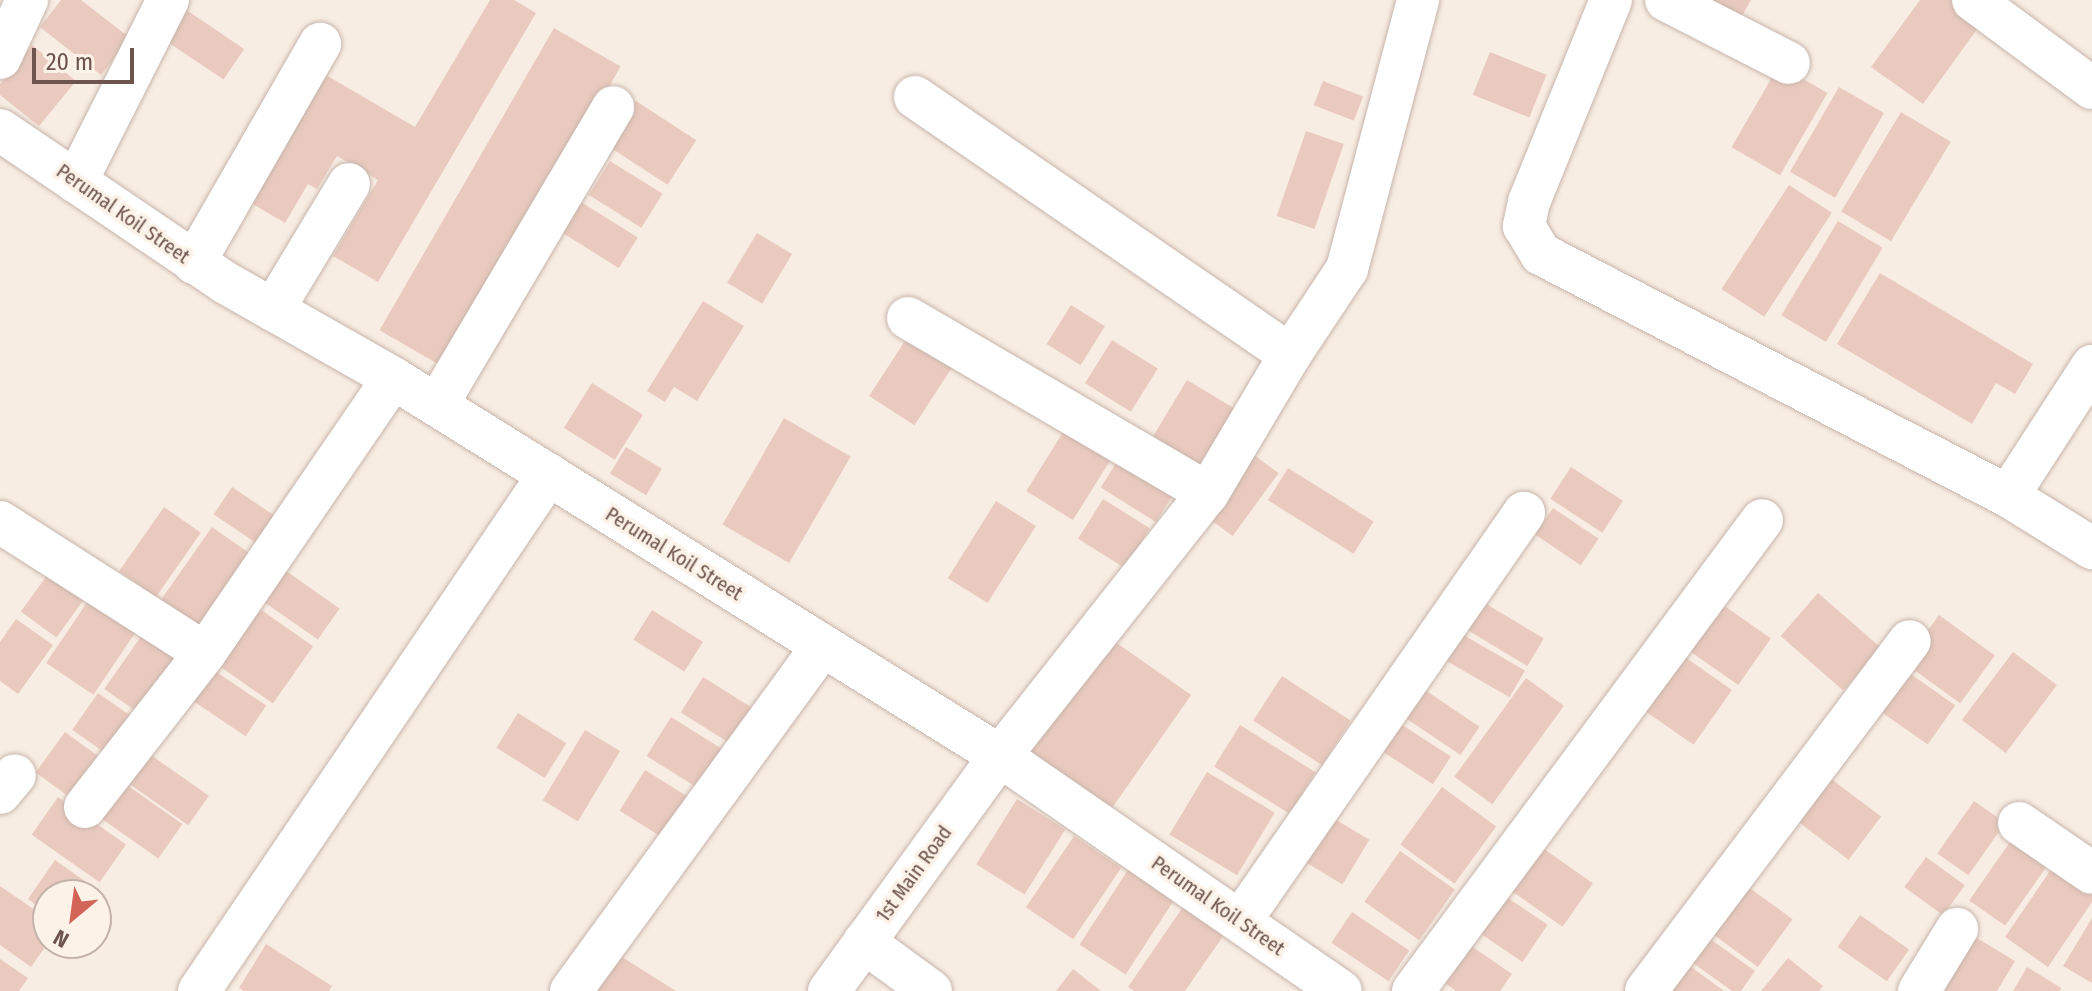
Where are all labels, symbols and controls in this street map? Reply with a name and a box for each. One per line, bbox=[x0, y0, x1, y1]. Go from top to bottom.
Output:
scale bar bbox=[36, 32, 138, 82]
text: 20 m bbox=[46, 48, 93, 76]
street label: Perumal Koil Street bbox=[52, 159, 194, 269]
street label: Perumal Koil Street bbox=[601, 502, 747, 606]
street label: 1st Main Road bbox=[871, 821, 957, 927]
street label: Perumal Koil Street bbox=[1147, 851, 1289, 961]
north arrow bbox=[32, 879, 112, 959]
text: N bbox=[49, 924, 73, 954]

